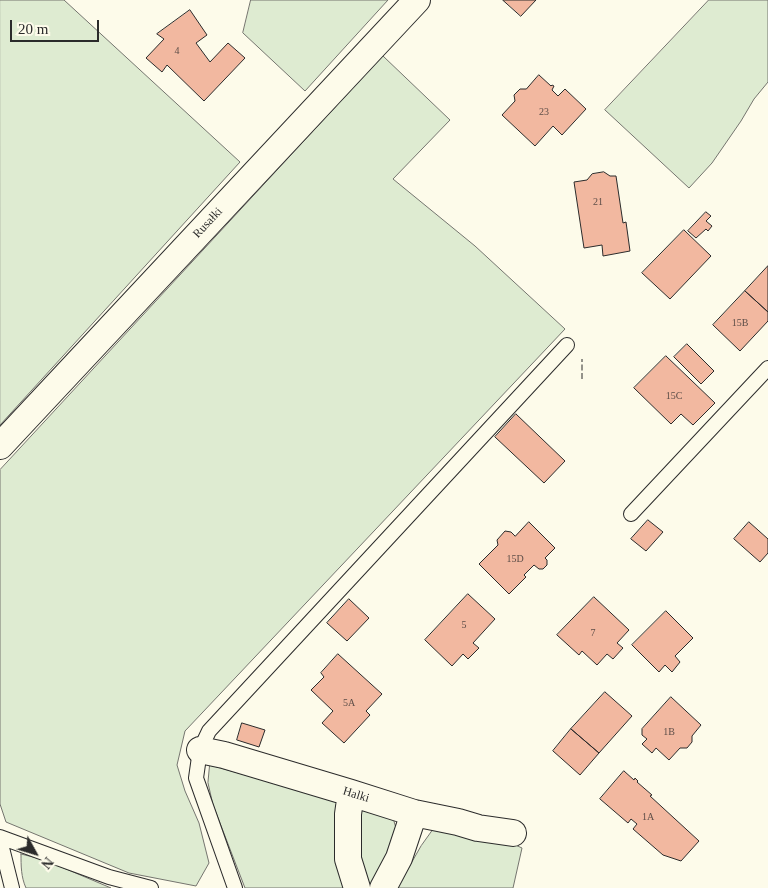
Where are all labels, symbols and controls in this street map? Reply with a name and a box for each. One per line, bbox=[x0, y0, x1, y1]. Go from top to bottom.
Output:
scale bar bbox=[12, 10, 101, 42]
text: 20 m bbox=[18, 21, 48, 37]
house number: 4 bbox=[174, 45, 180, 57]
house number: 23 bbox=[539, 106, 549, 118]
house number: 21 bbox=[593, 196, 603, 208]
street label: Rusałki bbox=[190, 205, 226, 241]
house number: 15B bbox=[732, 317, 748, 329]
house number: 15C bbox=[666, 390, 682, 402]
house number: 15D bbox=[506, 553, 524, 565]
house number: 5 bbox=[462, 619, 466, 631]
house number: 7 bbox=[590, 627, 596, 639]
house number: 5A bbox=[343, 697, 355, 709]
house number: 1B bbox=[663, 726, 675, 738]
street label: Halki bbox=[341, 784, 371, 806]
house number: 1A bbox=[642, 811, 654, 823]
north arrow bbox=[10, 828, 60, 878]
text: N bbox=[38, 854, 56, 871]

